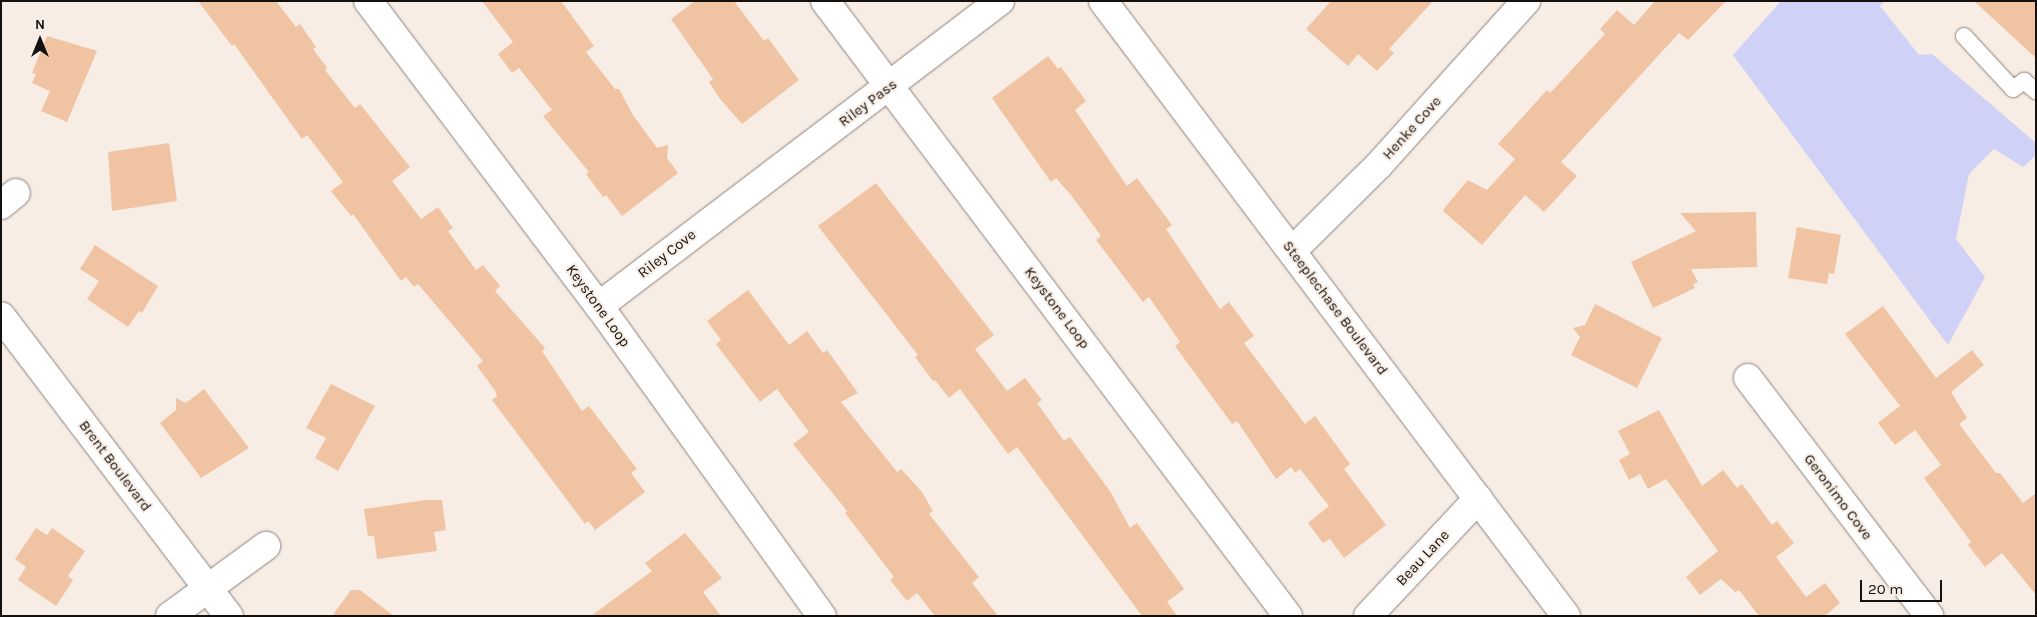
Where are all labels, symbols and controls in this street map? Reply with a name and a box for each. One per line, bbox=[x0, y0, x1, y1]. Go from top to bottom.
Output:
north arrow bbox=[15, 15, 65, 65]
text: N bbox=[35, 16, 45, 33]
street label: Riley Pass bbox=[835, 75, 901, 131]
street label: Henke Cove bbox=[1379, 93, 1445, 163]
street label: Riley Cove bbox=[634, 226, 700, 282]
street label: Steeplechase Boulevard bbox=[1279, 237, 1391, 379]
street label: Keystone Loop bbox=[562, 261, 634, 351]
street label: Keystone Loop bbox=[1020, 263, 1094, 353]
street label: Brent Boulevard bbox=[75, 417, 155, 515]
street label: Geronimo Cove bbox=[1800, 450, 1876, 544]
street label: Beau Lane bbox=[1393, 526, 1453, 590]
scale bar bbox=[1862, 570, 1944, 602]
text: 20 m bbox=[1868, 580, 1903, 598]

